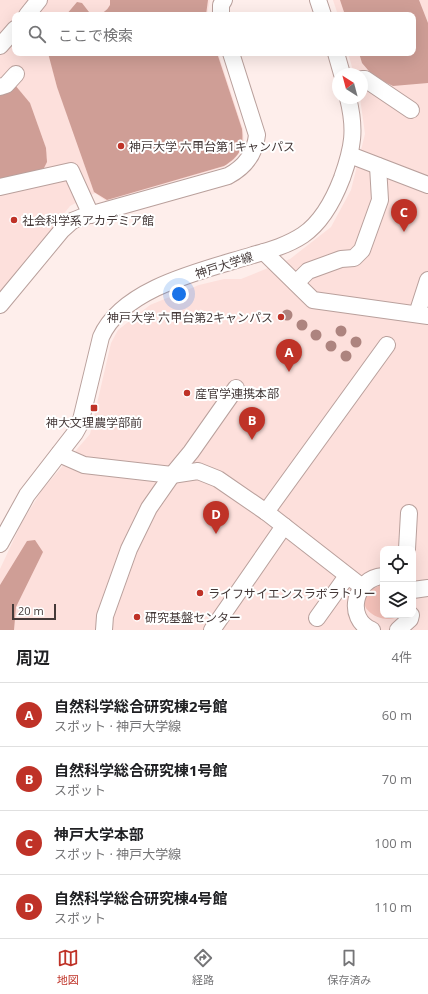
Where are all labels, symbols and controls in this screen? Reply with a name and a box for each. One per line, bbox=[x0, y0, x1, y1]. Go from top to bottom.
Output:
search box bbox=[12, 12, 416, 56]
icon: search bbox=[26, 23, 48, 45]
text: ここで検索 bbox=[58, 25, 133, 45]
north arrow bbox=[332, 68, 368, 104]
place label: 神戸大学 六甲台第1キャンパス bbox=[129, 138, 295, 155]
marker: 神戸大学 六甲台第1キャンパス bbox=[116, 141, 126, 151]
pin: C bbox=[391, 199, 417, 232]
place label: 社会科学系アカデミア館 bbox=[22, 212, 154, 229]
marker: 社会科学系アカデミア館 bbox=[9, 215, 19, 225]
street label: 神戸大学線 bbox=[193, 248, 255, 282]
your location bbox=[169, 284, 189, 304]
place label: 神戸大学 六甲台第2キャンパス bbox=[107, 309, 273, 326]
marker: 神戸大学 六甲台第2キャンパス bbox=[276, 312, 286, 322]
pin: A bbox=[276, 339, 302, 372]
place label: 産官学連携本部 bbox=[195, 385, 279, 402]
marker: 産官学連携本部 bbox=[182, 388, 192, 398]
marker: 神大文理農学部前 bbox=[89, 403, 99, 413]
pin: B bbox=[239, 407, 265, 440]
place label: 神大文理農学部前 bbox=[46, 414, 142, 431]
pin: D bbox=[203, 501, 229, 534]
map controls bbox=[380, 546, 416, 618]
button: locate bbox=[380, 546, 416, 582]
button: layers bbox=[380, 582, 416, 618]
place label: ライフサイエンスラボラトリー bbox=[208, 585, 376, 602]
marker: ライフサイエンスラボラトリー bbox=[195, 588, 205, 598]
scale bar bbox=[12, 602, 56, 621]
text: 20 m bbox=[18, 603, 44, 618]
place label: 研究基盤センター bbox=[145, 609, 241, 626]
marker: 研究基盤センター bbox=[132, 612, 142, 622]
text: 周辺 bbox=[16, 646, 50, 669]
text: 4件 bbox=[392, 648, 412, 666]
text: 自然科学総合研究棟2号館 bbox=[54, 696, 228, 716]
text: A bbox=[25, 706, 33, 724]
text: 60 m bbox=[382, 706, 412, 724]
text: スポット · 神戸大学線 bbox=[54, 717, 181, 735]
text: 自然科学総合研究棟1号館 bbox=[54, 760, 228, 780]
text: B bbox=[25, 770, 33, 788]
text: 70 m bbox=[382, 770, 412, 788]
text: スポット bbox=[54, 781, 106, 799]
text: 神戸大学本部 bbox=[54, 824, 144, 844]
text: C bbox=[25, 834, 33, 852]
text: 100 m bbox=[374, 834, 412, 852]
text: スポット · 神戸大学線 bbox=[54, 845, 181, 863]
text: 自然科学総合研究棟4号館 bbox=[54, 888, 228, 908]
text: D bbox=[24, 898, 34, 916]
text: 110 m bbox=[374, 898, 412, 916]
text: スポット bbox=[54, 909, 106, 927]
tab: 地図 bbox=[57, 947, 79, 987]
tab: 経路 bbox=[192, 947, 214, 987]
tab: 保存済み bbox=[327, 947, 371, 987]

